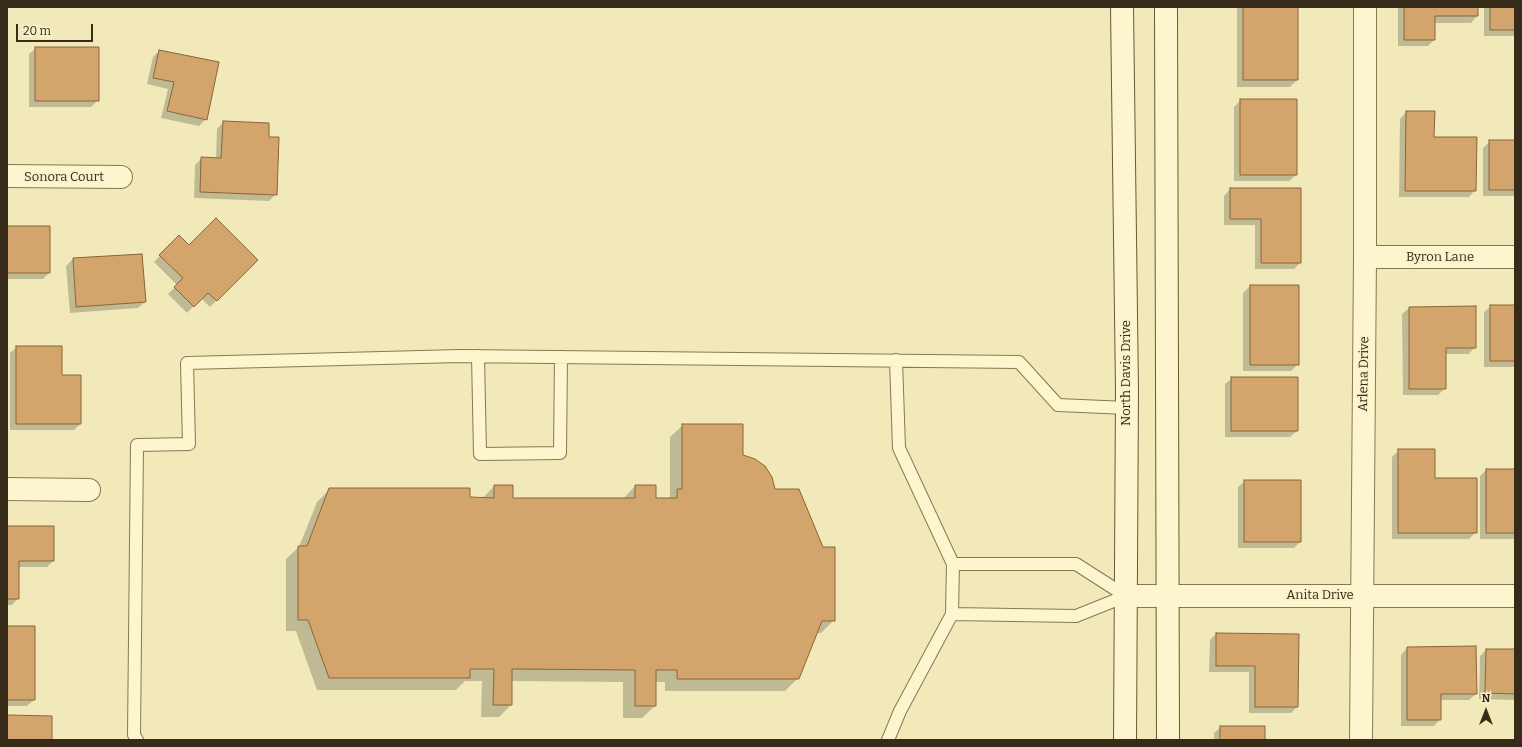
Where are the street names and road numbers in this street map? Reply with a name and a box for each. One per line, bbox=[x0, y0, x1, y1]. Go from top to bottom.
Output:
street label: Sonora Court bbox=[24, 169, 104, 185]
street label: Byron Lane bbox=[1406, 249, 1474, 265]
street label: North Davis Drive bbox=[1118, 320, 1134, 426]
street label: Arlena Drive bbox=[1356, 336, 1372, 412]
street label: Anita Drive bbox=[1286, 587, 1354, 603]

